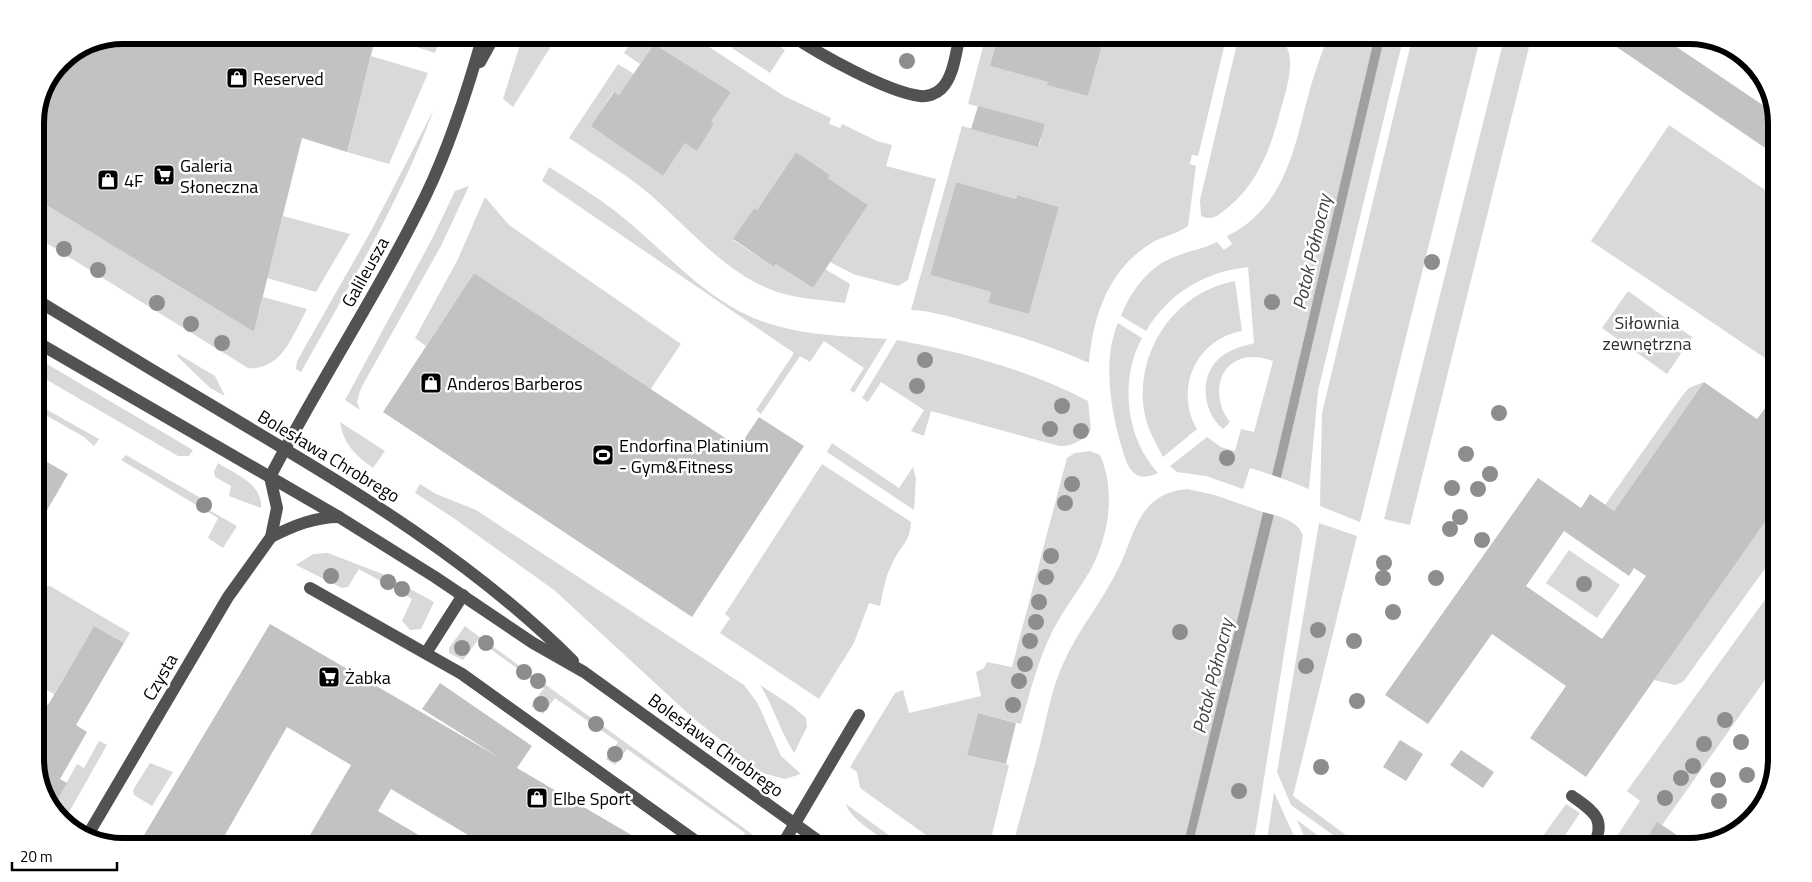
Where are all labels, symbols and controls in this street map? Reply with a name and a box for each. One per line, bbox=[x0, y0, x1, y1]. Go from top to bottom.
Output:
place label: Reserved bbox=[253, 65, 324, 92]
shop icon: Reserved bbox=[225, 66, 249, 90]
place label: Galeria Słoneczna bbox=[180, 152, 258, 200]
supermarket icon: Galeria Słoneczna bbox=[152, 163, 176, 187]
place label: 4F bbox=[124, 167, 144, 194]
shop icon: 4F bbox=[96, 168, 120, 192]
water label: Potok Północny bbox=[1284, 189, 1339, 312]
street label: Galileusza bbox=[335, 232, 395, 312]
park label: Siłownia zewnętrzna bbox=[1603, 309, 1692, 357]
place label: Anderos Barberos bbox=[447, 370, 583, 397]
shop icon: Anderos Barberos bbox=[419, 371, 443, 395]
street label: Bolesława Chrobrego bbox=[253, 403, 405, 509]
place label: Endorfina Platinium - Gym&Fitness bbox=[619, 432, 769, 480]
sports icon: Endorfina Platinium - Gym&Fitness bbox=[591, 443, 615, 467]
water label: Potok Północny bbox=[1184, 613, 1241, 736]
street label: Czysta bbox=[136, 648, 184, 706]
place label: Żabka bbox=[345, 664, 391, 691]
supermarket icon: Żabka bbox=[317, 665, 341, 689]
street label: Bolesława Chrobrego bbox=[643, 687, 789, 803]
place label: Elbe Sport bbox=[553, 785, 632, 812]
shop icon: Elbe Sport bbox=[525, 786, 549, 810]
scale bar bbox=[12, 840, 118, 872]
text: 20 m bbox=[20, 845, 53, 868]

